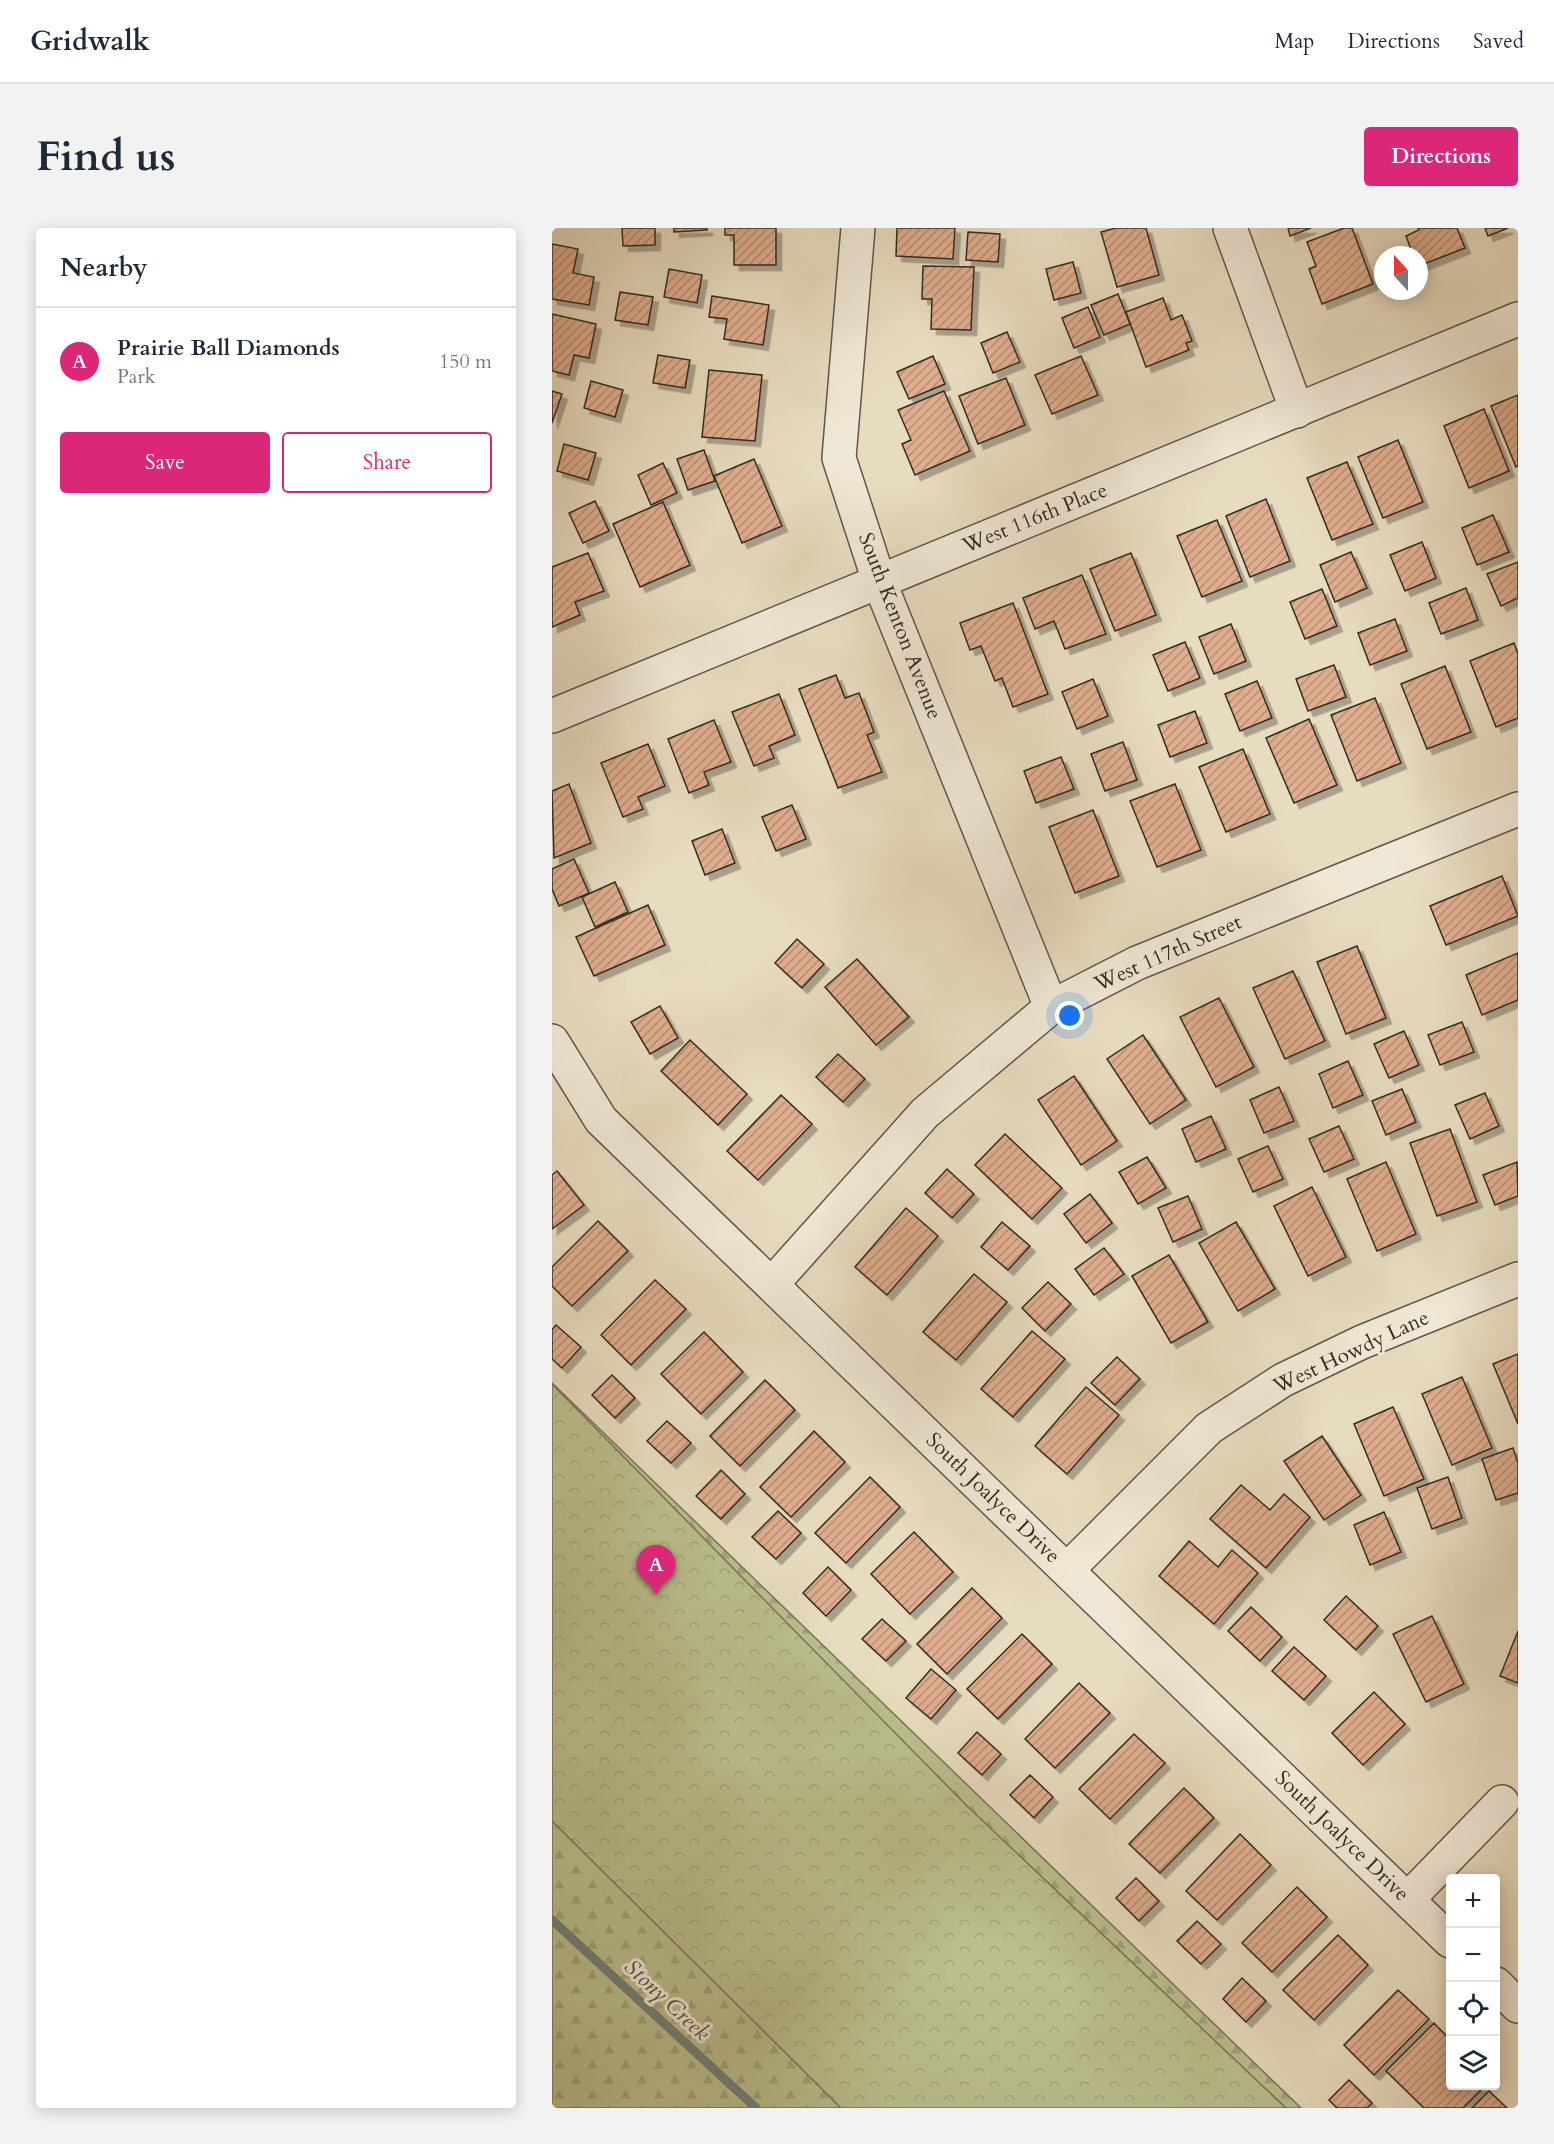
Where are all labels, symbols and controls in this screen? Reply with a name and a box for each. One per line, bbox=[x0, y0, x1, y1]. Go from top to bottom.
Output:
text: Gridwalk bbox=[30, 22, 150, 60]
text: Map bbox=[1274, 27, 1314, 56]
text: Directions bbox=[1347, 27, 1440, 56]
text: Saved bbox=[1473, 27, 1524, 56]
button: Directions bbox=[1364, 127, 1518, 186]
text: Find us bbox=[36, 128, 176, 185]
north arrow bbox=[1374, 246, 1428, 300]
text: Nearby bbox=[60, 250, 148, 285]
text: Prairie Ball Diamonds bbox=[117, 333, 340, 363]
text: A bbox=[72, 348, 87, 375]
text: 150 m bbox=[439, 348, 492, 375]
text: Park bbox=[117, 363, 155, 390]
button: Save bbox=[60, 432, 270, 493]
button: Share bbox=[282, 432, 492, 493]
street label: West 116th Place bbox=[957, 476, 1112, 561]
street label: South Kenton Avenue bbox=[851, 528, 949, 724]
street label: West 117th Street bbox=[1089, 907, 1247, 999]
your location bbox=[1055, 1001, 1084, 1030]
street label: West Howdy Lane bbox=[1267, 1303, 1434, 1401]
street label: South Joalyce Drive bbox=[919, 1426, 1067, 1570]
pin: A bbox=[636, 1546, 676, 1595]
street label: South Joalyce Drive bbox=[1268, 1764, 1416, 1908]
map controls bbox=[1446, 1874, 1500, 2090]
button: + bbox=[1446, 1874, 1500, 1928]
button: − bbox=[1446, 1928, 1500, 1982]
water label: Stony Creek bbox=[618, 1952, 717, 2048]
button: locate bbox=[1446, 1982, 1500, 2036]
button: layers bbox=[1446, 2036, 1500, 2090]

